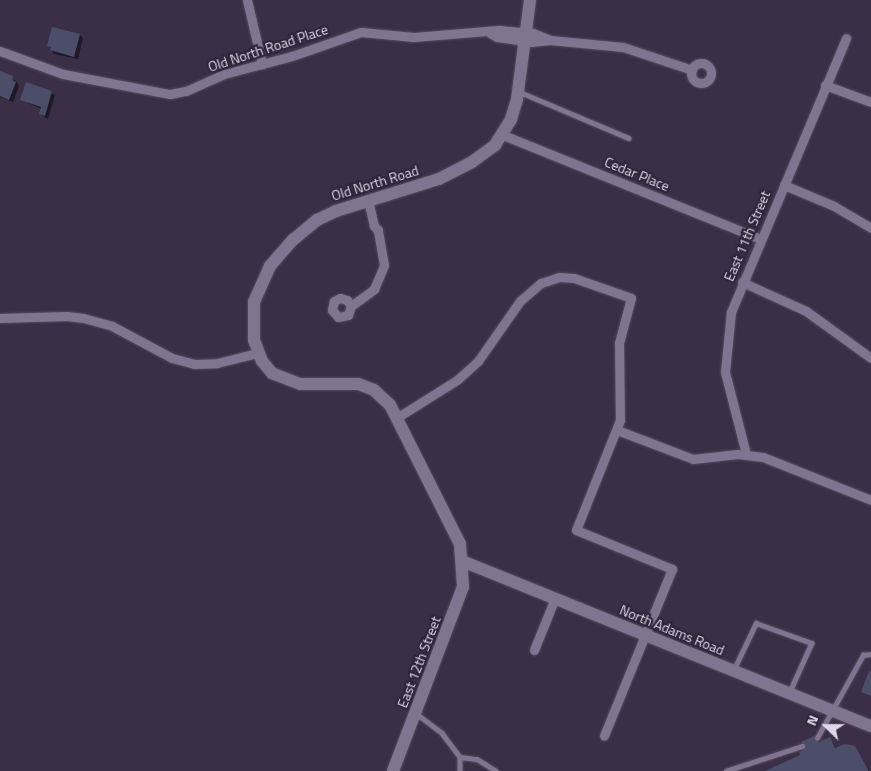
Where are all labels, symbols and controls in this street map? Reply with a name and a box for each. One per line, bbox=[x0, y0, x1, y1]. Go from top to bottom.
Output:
street label: Old North Road Place bbox=[206, 21, 330, 75]
street label: Cedar Place bbox=[602, 153, 672, 195]
street label: Old North Road bbox=[329, 162, 421, 204]
street label: East 11th Street bbox=[720, 188, 774, 284]
street label: North Adams Road bbox=[617, 601, 727, 659]
street label: East 12th Street bbox=[394, 614, 444, 710]
north arrow bbox=[801, 701, 851, 751]
text: N bbox=[800, 712, 823, 729]

